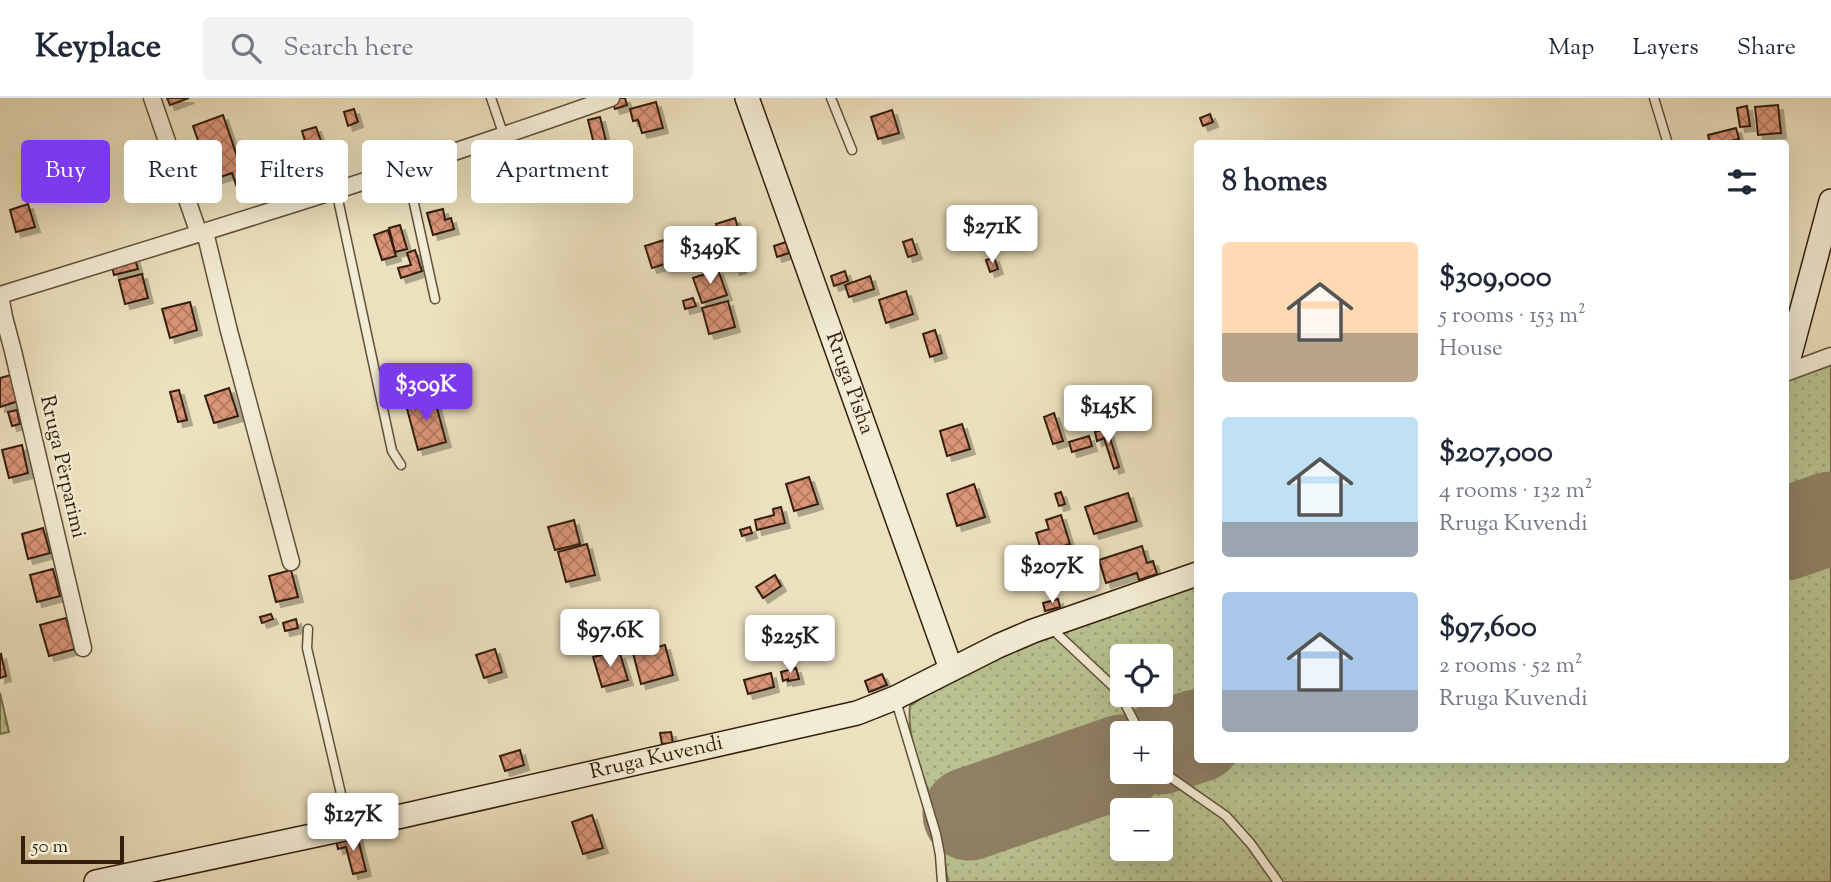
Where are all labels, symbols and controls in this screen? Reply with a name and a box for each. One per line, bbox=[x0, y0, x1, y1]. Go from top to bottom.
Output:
search box bbox=[203, 17, 693, 80]
text: Keyplace bbox=[35, 24, 161, 72]
icon: search bbox=[227, 29, 265, 67]
text: Search here bbox=[283, 30, 414, 67]
text: Map bbox=[1548, 31, 1594, 65]
text: Layers bbox=[1632, 31, 1699, 65]
text: Share bbox=[1737, 31, 1796, 65]
chip: Buy bbox=[21, 140, 110, 203]
chip: Rent bbox=[124, 140, 222, 203]
chip: Filters bbox=[236, 140, 348, 203]
chip: New bbox=[362, 140, 457, 203]
chip: Apartment bbox=[471, 140, 633, 203]
text: 8 homes bbox=[1222, 161, 1327, 204]
icon: filters bbox=[1723, 163, 1761, 201]
pin: $271K bbox=[943, 206, 1041, 265]
text: $271K bbox=[962, 211, 1022, 244]
pin: $349K bbox=[661, 226, 759, 286]
text: $349K bbox=[680, 232, 740, 265]
text: $309,000 bbox=[1439, 257, 1552, 300]
icon: home bbox=[1278, 270, 1362, 354]
text: 5 rooms · 153 m² bbox=[1439, 300, 1586, 333]
street label: Rruga Pisha bbox=[817, 328, 881, 439]
text: House bbox=[1439, 333, 1503, 366]
pin: $309K bbox=[377, 364, 475, 423]
text: $309K bbox=[395, 369, 457, 402]
pin: $145K bbox=[1059, 386, 1157, 445]
text: $145K bbox=[1080, 391, 1136, 424]
street label: Rruga Përparimi bbox=[31, 393, 93, 541]
text: $207,000 bbox=[1439, 432, 1553, 475]
icon: home bbox=[1278, 445, 1362, 529]
text: 4 rooms · 132 m² bbox=[1439, 475, 1592, 508]
text: Rruga Kuvendi bbox=[1439, 508, 1588, 541]
pin: $207K bbox=[1003, 546, 1101, 605]
text: $207K bbox=[1020, 551, 1084, 584]
text: $97,600 bbox=[1439, 607, 1537, 650]
pin: $97.6K bbox=[553, 610, 667, 669]
text: $97.6K bbox=[576, 615, 644, 648]
pin: $225K bbox=[741, 616, 839, 675]
icon: home bbox=[1278, 620, 1362, 704]
text: $225K bbox=[761, 621, 819, 654]
map controls bbox=[1110, 644, 1173, 861]
button: locate bbox=[1110, 644, 1173, 707]
text: 2 rooms · 52 m² bbox=[1439, 650, 1582, 683]
text: Rruga Kuvendi bbox=[1439, 683, 1588, 716]
button: + bbox=[1110, 721, 1173, 784]
street label: Rruga Kuvendi bbox=[587, 729, 726, 788]
pin: $127K bbox=[304, 794, 402, 853]
button: − bbox=[1110, 798, 1173, 861]
text: $127K bbox=[323, 799, 383, 832]
scale bar bbox=[21, 833, 124, 865]
text: 50 m bbox=[32, 834, 68, 861]

